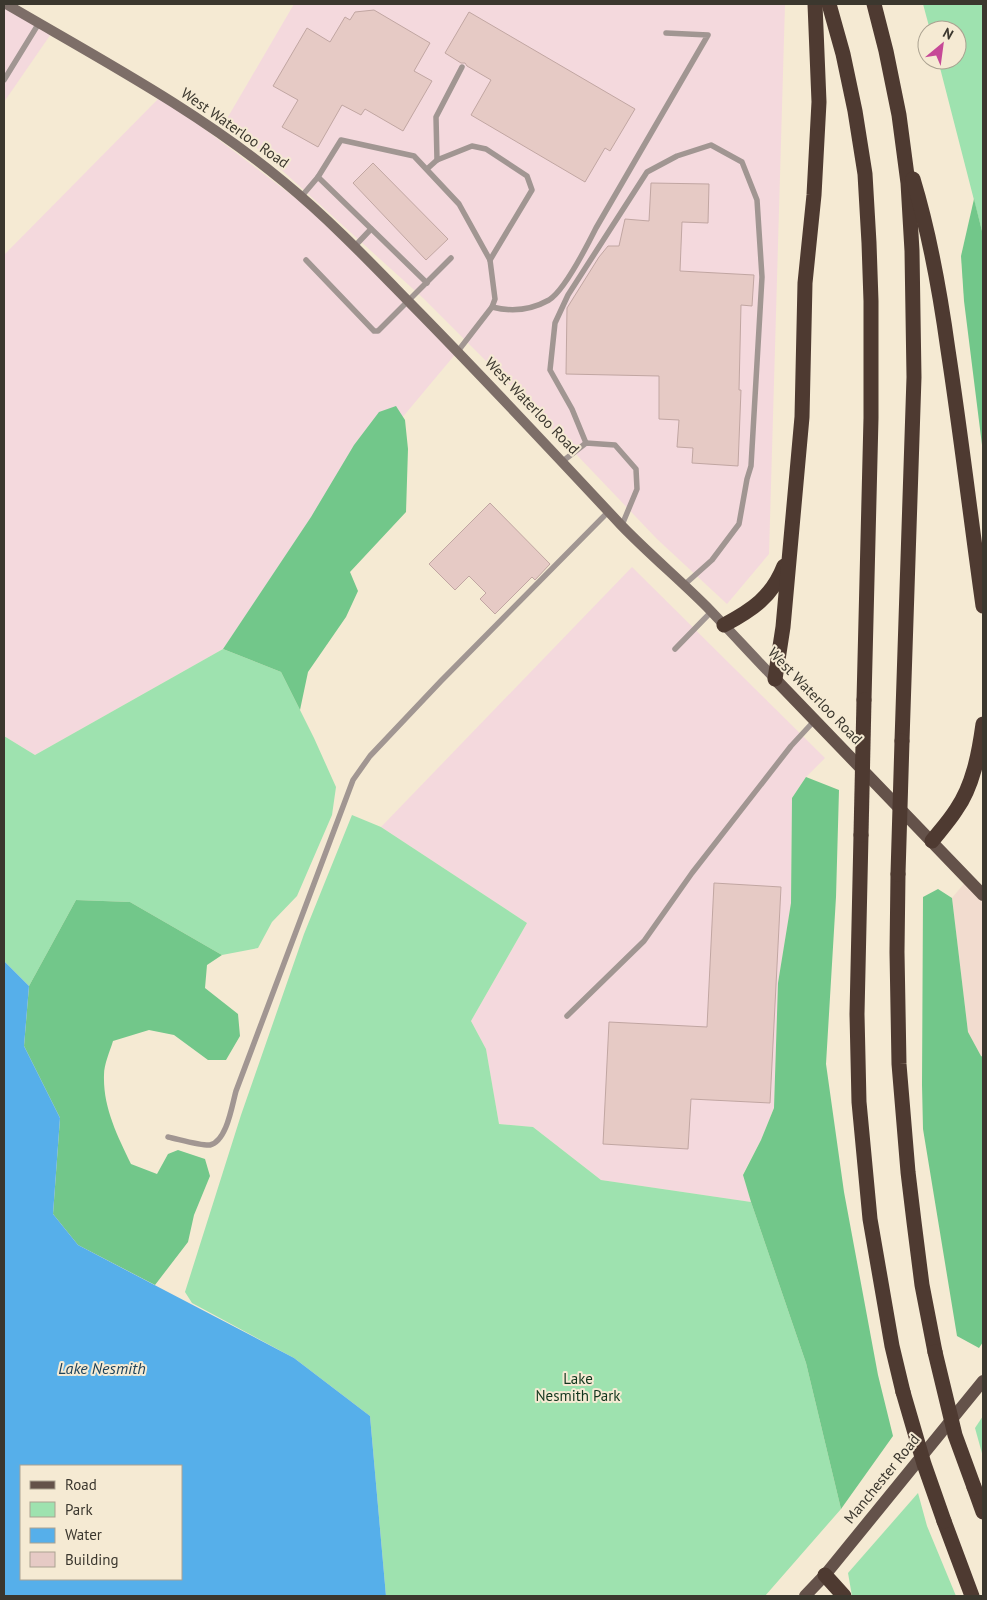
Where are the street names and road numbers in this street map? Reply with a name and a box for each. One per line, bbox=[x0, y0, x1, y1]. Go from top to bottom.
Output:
street label: West Waterloo Road bbox=[178, 83, 293, 172]
street label: West Waterloo Road bbox=[481, 353, 584, 458]
street label: West Waterloo Road bbox=[764, 643, 867, 748]
street label: Manchester Road bbox=[840, 1430, 924, 1527]

